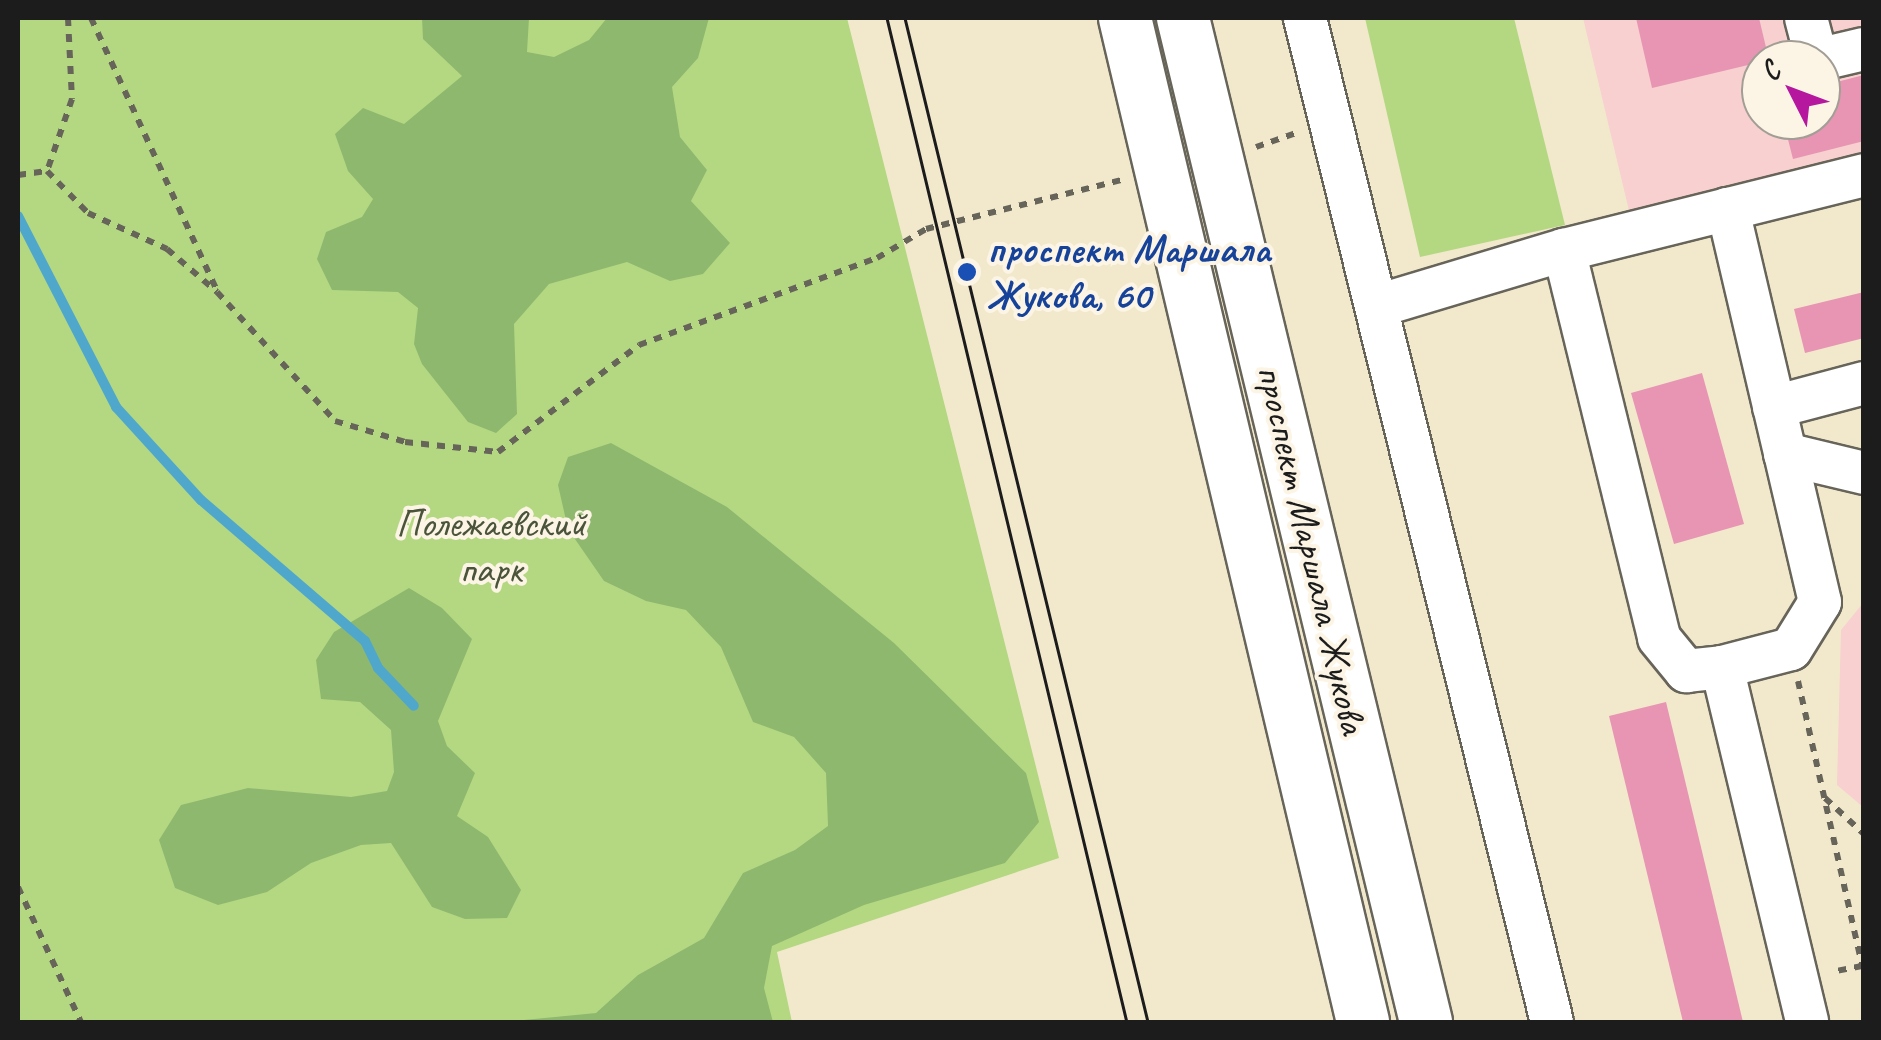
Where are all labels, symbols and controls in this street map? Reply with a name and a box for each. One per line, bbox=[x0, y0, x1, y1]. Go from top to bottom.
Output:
north arrow bbox=[1741, 40, 1841, 140]
text: С bbox=[1752, 54, 1787, 88]
place label: проспект Маршала Жукова, 60 bbox=[987, 225, 1269, 319]
marker: проспект Маршала Жукова, 60 bbox=[956, 261, 978, 283]
street label: проспект Маршала Жукова bbox=[1246, 360, 1378, 738]
park label: Полежаевский парк bbox=[396, 499, 586, 593]

